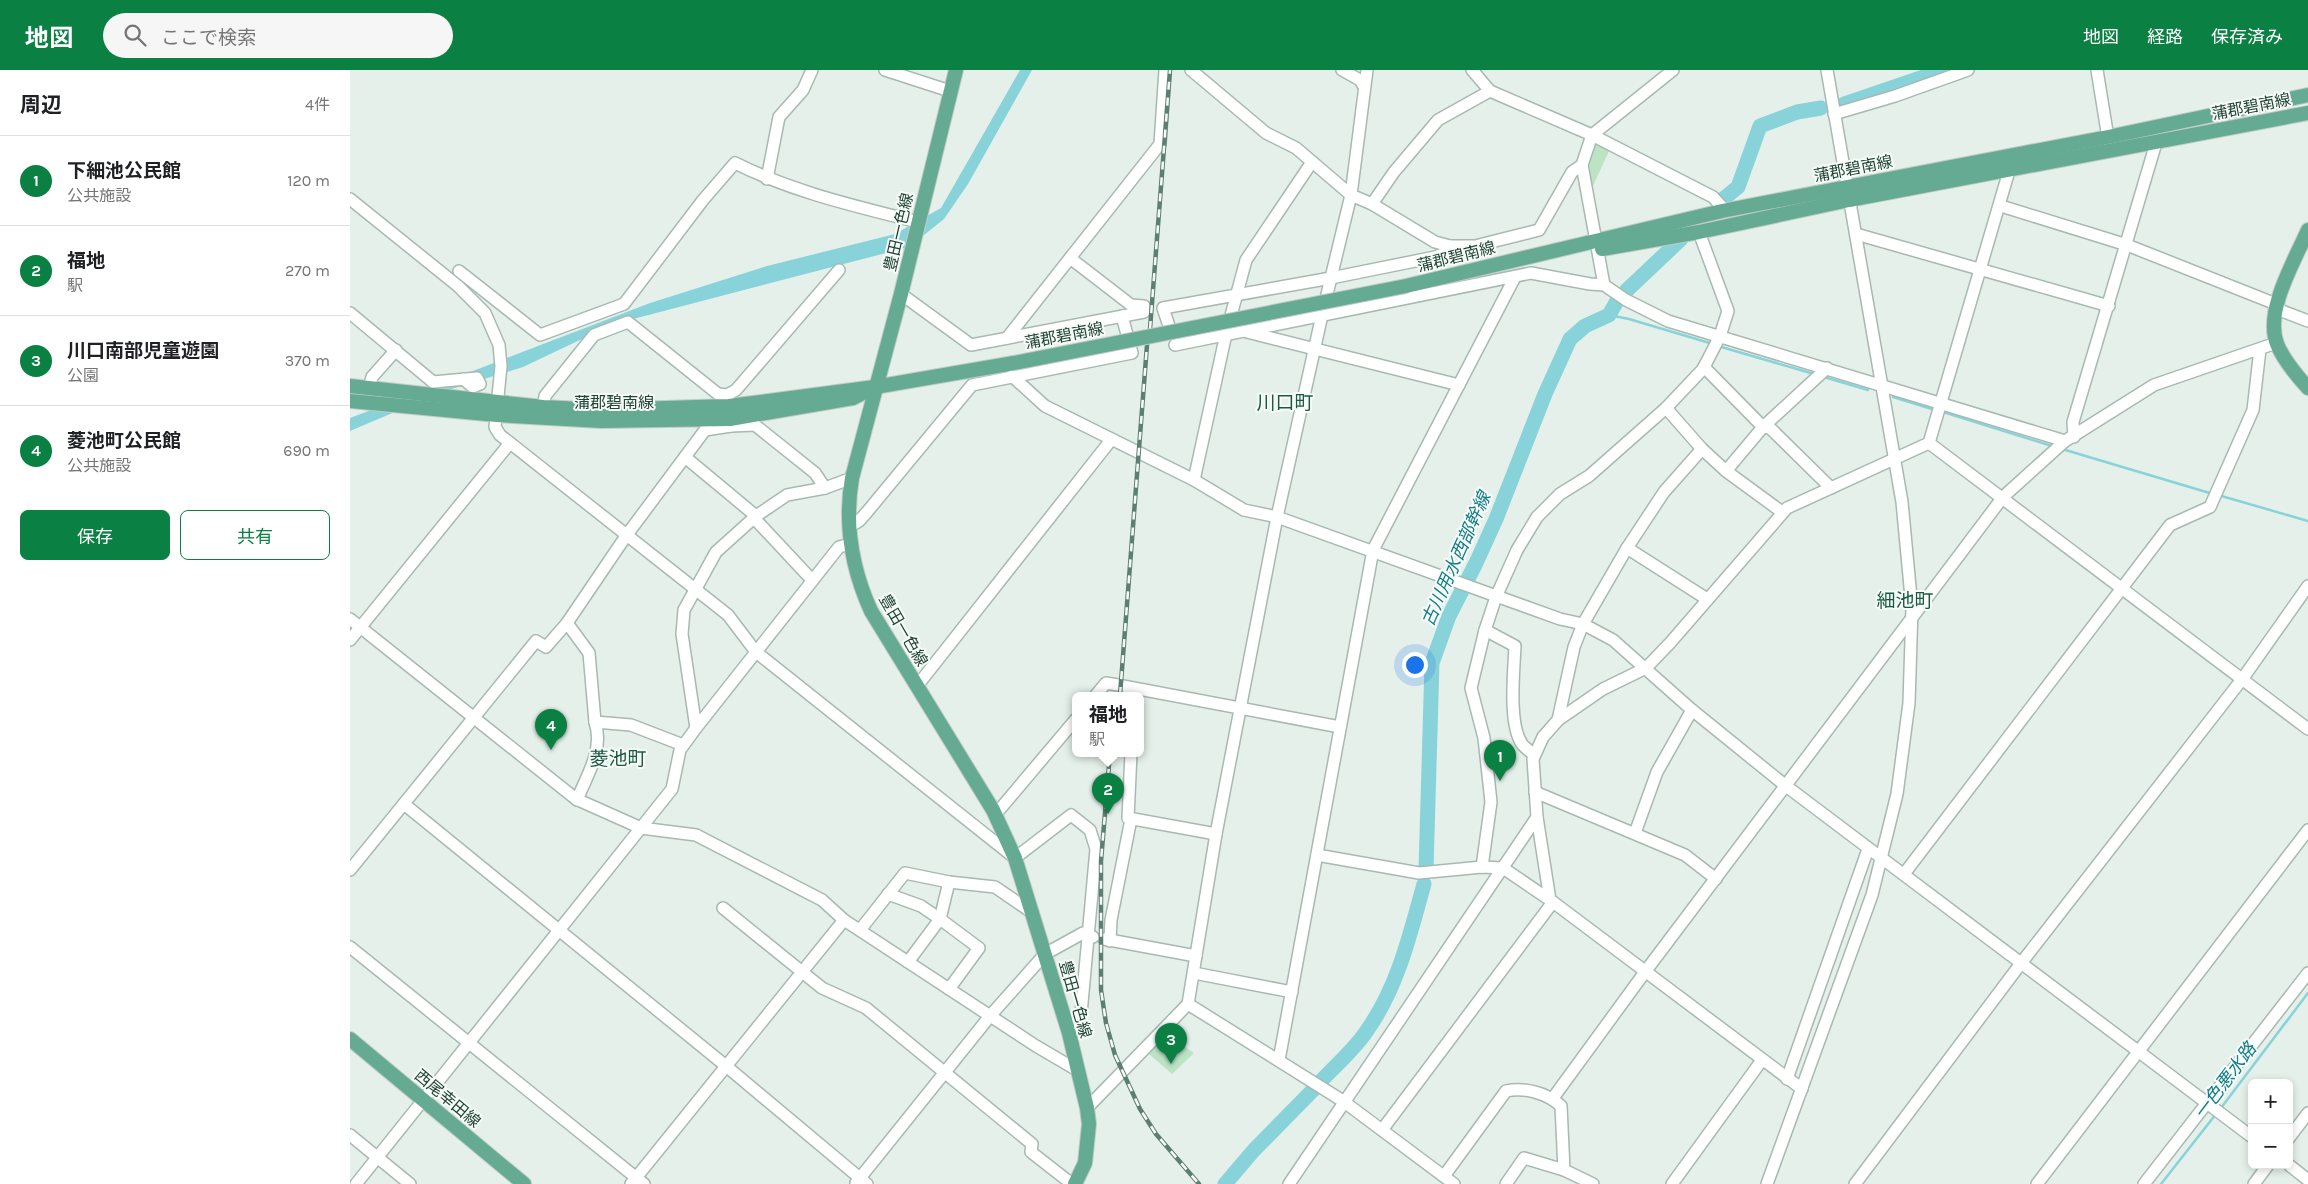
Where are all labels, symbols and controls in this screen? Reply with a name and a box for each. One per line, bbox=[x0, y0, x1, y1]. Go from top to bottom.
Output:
search box bbox=[103, 13, 453, 58]
icon: search bbox=[121, 21, 149, 49]
text: 地図 bbox=[25, 24, 73, 52]
text: 地図 bbox=[2083, 26, 2119, 48]
text: 経路 bbox=[2147, 26, 2183, 48]
text: 保存済み bbox=[2211, 26, 2283, 48]
text: ここで検索 bbox=[161, 27, 256, 49]
street label: 蒲郡碧南線 bbox=[2210, 90, 2292, 123]
text: 周辺 bbox=[20, 93, 62, 117]
text: 4件 bbox=[305, 95, 330, 114]
street label: 蒲郡碧南線 bbox=[1812, 152, 1894, 185]
text: 下細池公民館 bbox=[67, 160, 181, 182]
text: 1 bbox=[33, 171, 39, 190]
text: 120 m bbox=[287, 171, 330, 190]
text: 公共施設 bbox=[67, 186, 131, 205]
street label: 豊田一色線 bbox=[880, 191, 917, 273]
street label: 蒲郡碧南線 bbox=[1415, 238, 1497, 275]
text: 福地 bbox=[67, 250, 105, 272]
text: 2 bbox=[31, 261, 41, 280]
text: 270 m bbox=[285, 261, 330, 280]
text: 駅 bbox=[67, 276, 83, 295]
street label: 蒲郡碧南線 bbox=[1023, 319, 1105, 352]
text: 川口南部児童遊園 bbox=[67, 340, 219, 362]
text: 3 bbox=[31, 351, 41, 370]
text: 370 m bbox=[285, 351, 330, 370]
text: 公園 bbox=[67, 366, 99, 385]
district label: 川口町 bbox=[1256, 392, 1314, 414]
street label: 蒲郡碧南線 bbox=[574, 393, 654, 412]
text: 菱池町公民館 bbox=[67, 430, 181, 452]
text: 4 bbox=[31, 441, 41, 460]
text: 690 m bbox=[283, 441, 330, 460]
text: 公共施設 bbox=[67, 456, 131, 475]
water label: 古川用水西部幹線 bbox=[1417, 487, 1496, 629]
button: 保存 bbox=[20, 510, 170, 560]
button: 共有 bbox=[180, 510, 330, 560]
district label: 細池町 bbox=[1876, 590, 1934, 612]
street label: 豊田一色線 bbox=[875, 591, 932, 670]
your location bbox=[1402, 652, 1428, 678]
popup bbox=[1072, 692, 1144, 757]
text: 福地 bbox=[1089, 704, 1127, 726]
pin: 4 bbox=[535, 709, 567, 750]
text: 駅 bbox=[1089, 730, 1105, 749]
pin: 1 bbox=[1484, 740, 1516, 781]
district label: 菱池町 bbox=[589, 748, 647, 770]
pin: 2 bbox=[1092, 773, 1124, 814]
street label: 豊田一色線 bbox=[1055, 958, 1096, 1040]
pin: 3 bbox=[1155, 1023, 1187, 1064]
water label: 一色悪水路 bbox=[2189, 1037, 2262, 1124]
street label: 西尾幸田線 bbox=[411, 1065, 484, 1131]
map controls bbox=[2248, 1079, 2293, 1169]
button: + bbox=[2248, 1079, 2293, 1124]
button: − bbox=[2248, 1124, 2293, 1169]

